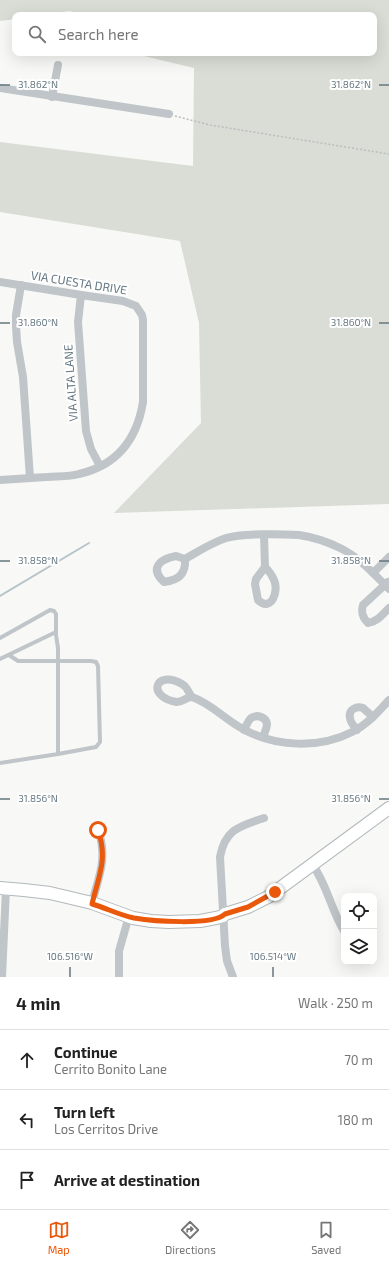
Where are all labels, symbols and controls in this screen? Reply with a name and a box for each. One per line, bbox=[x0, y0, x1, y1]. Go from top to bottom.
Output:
search box bbox=[12, 12, 377, 56]
icon: search bbox=[26, 23, 48, 45]
text: Search here bbox=[58, 25, 139, 43]
text: 31.862°N bbox=[18, 78, 58, 90]
text: 31.862°N bbox=[331, 78, 371, 90]
street label: VIA CUESTA DRIVE bbox=[30, 267, 128, 297]
text: 31.860°N bbox=[18, 316, 58, 328]
text: 31.860°N bbox=[331, 316, 371, 328]
street label: VIA ALTA LANE bbox=[60, 344, 80, 422]
text: 31.858°N bbox=[18, 554, 58, 566]
text: 31.858°N bbox=[331, 554, 371, 566]
text: 31.856°N bbox=[18, 792, 58, 804]
text: 31.856°N bbox=[331, 792, 371, 804]
route start bbox=[89, 821, 107, 839]
route end bbox=[266, 883, 284, 901]
map controls bbox=[341, 893, 377, 965]
button: locate bbox=[341, 893, 377, 929]
button: layers bbox=[341, 929, 377, 965]
text: 106.516°W bbox=[47, 950, 94, 962]
text: 106.514°W bbox=[250, 950, 297, 962]
text: 4 min bbox=[16, 993, 60, 1013]
text: Walk · 250 m bbox=[298, 995, 373, 1011]
text: Continue bbox=[54, 1043, 117, 1061]
icon: ahead bbox=[16, 1049, 38, 1071]
text: 70 m bbox=[344, 1052, 373, 1068]
text: Cerrito Bonito Lane bbox=[54, 1061, 167, 1077]
text: Turn left bbox=[54, 1103, 115, 1121]
icon: left bbox=[16, 1109, 38, 1131]
text: 180 m bbox=[338, 1112, 373, 1128]
text: Los Cerritos Drive bbox=[54, 1121, 158, 1137]
icon: arrive bbox=[16, 1169, 38, 1191]
text: Arrive at destination bbox=[54, 1171, 200, 1189]
tab: Map bbox=[48, 1219, 70, 1256]
tab: Directions bbox=[165, 1219, 216, 1256]
tab: Saved bbox=[311, 1219, 341, 1256]

